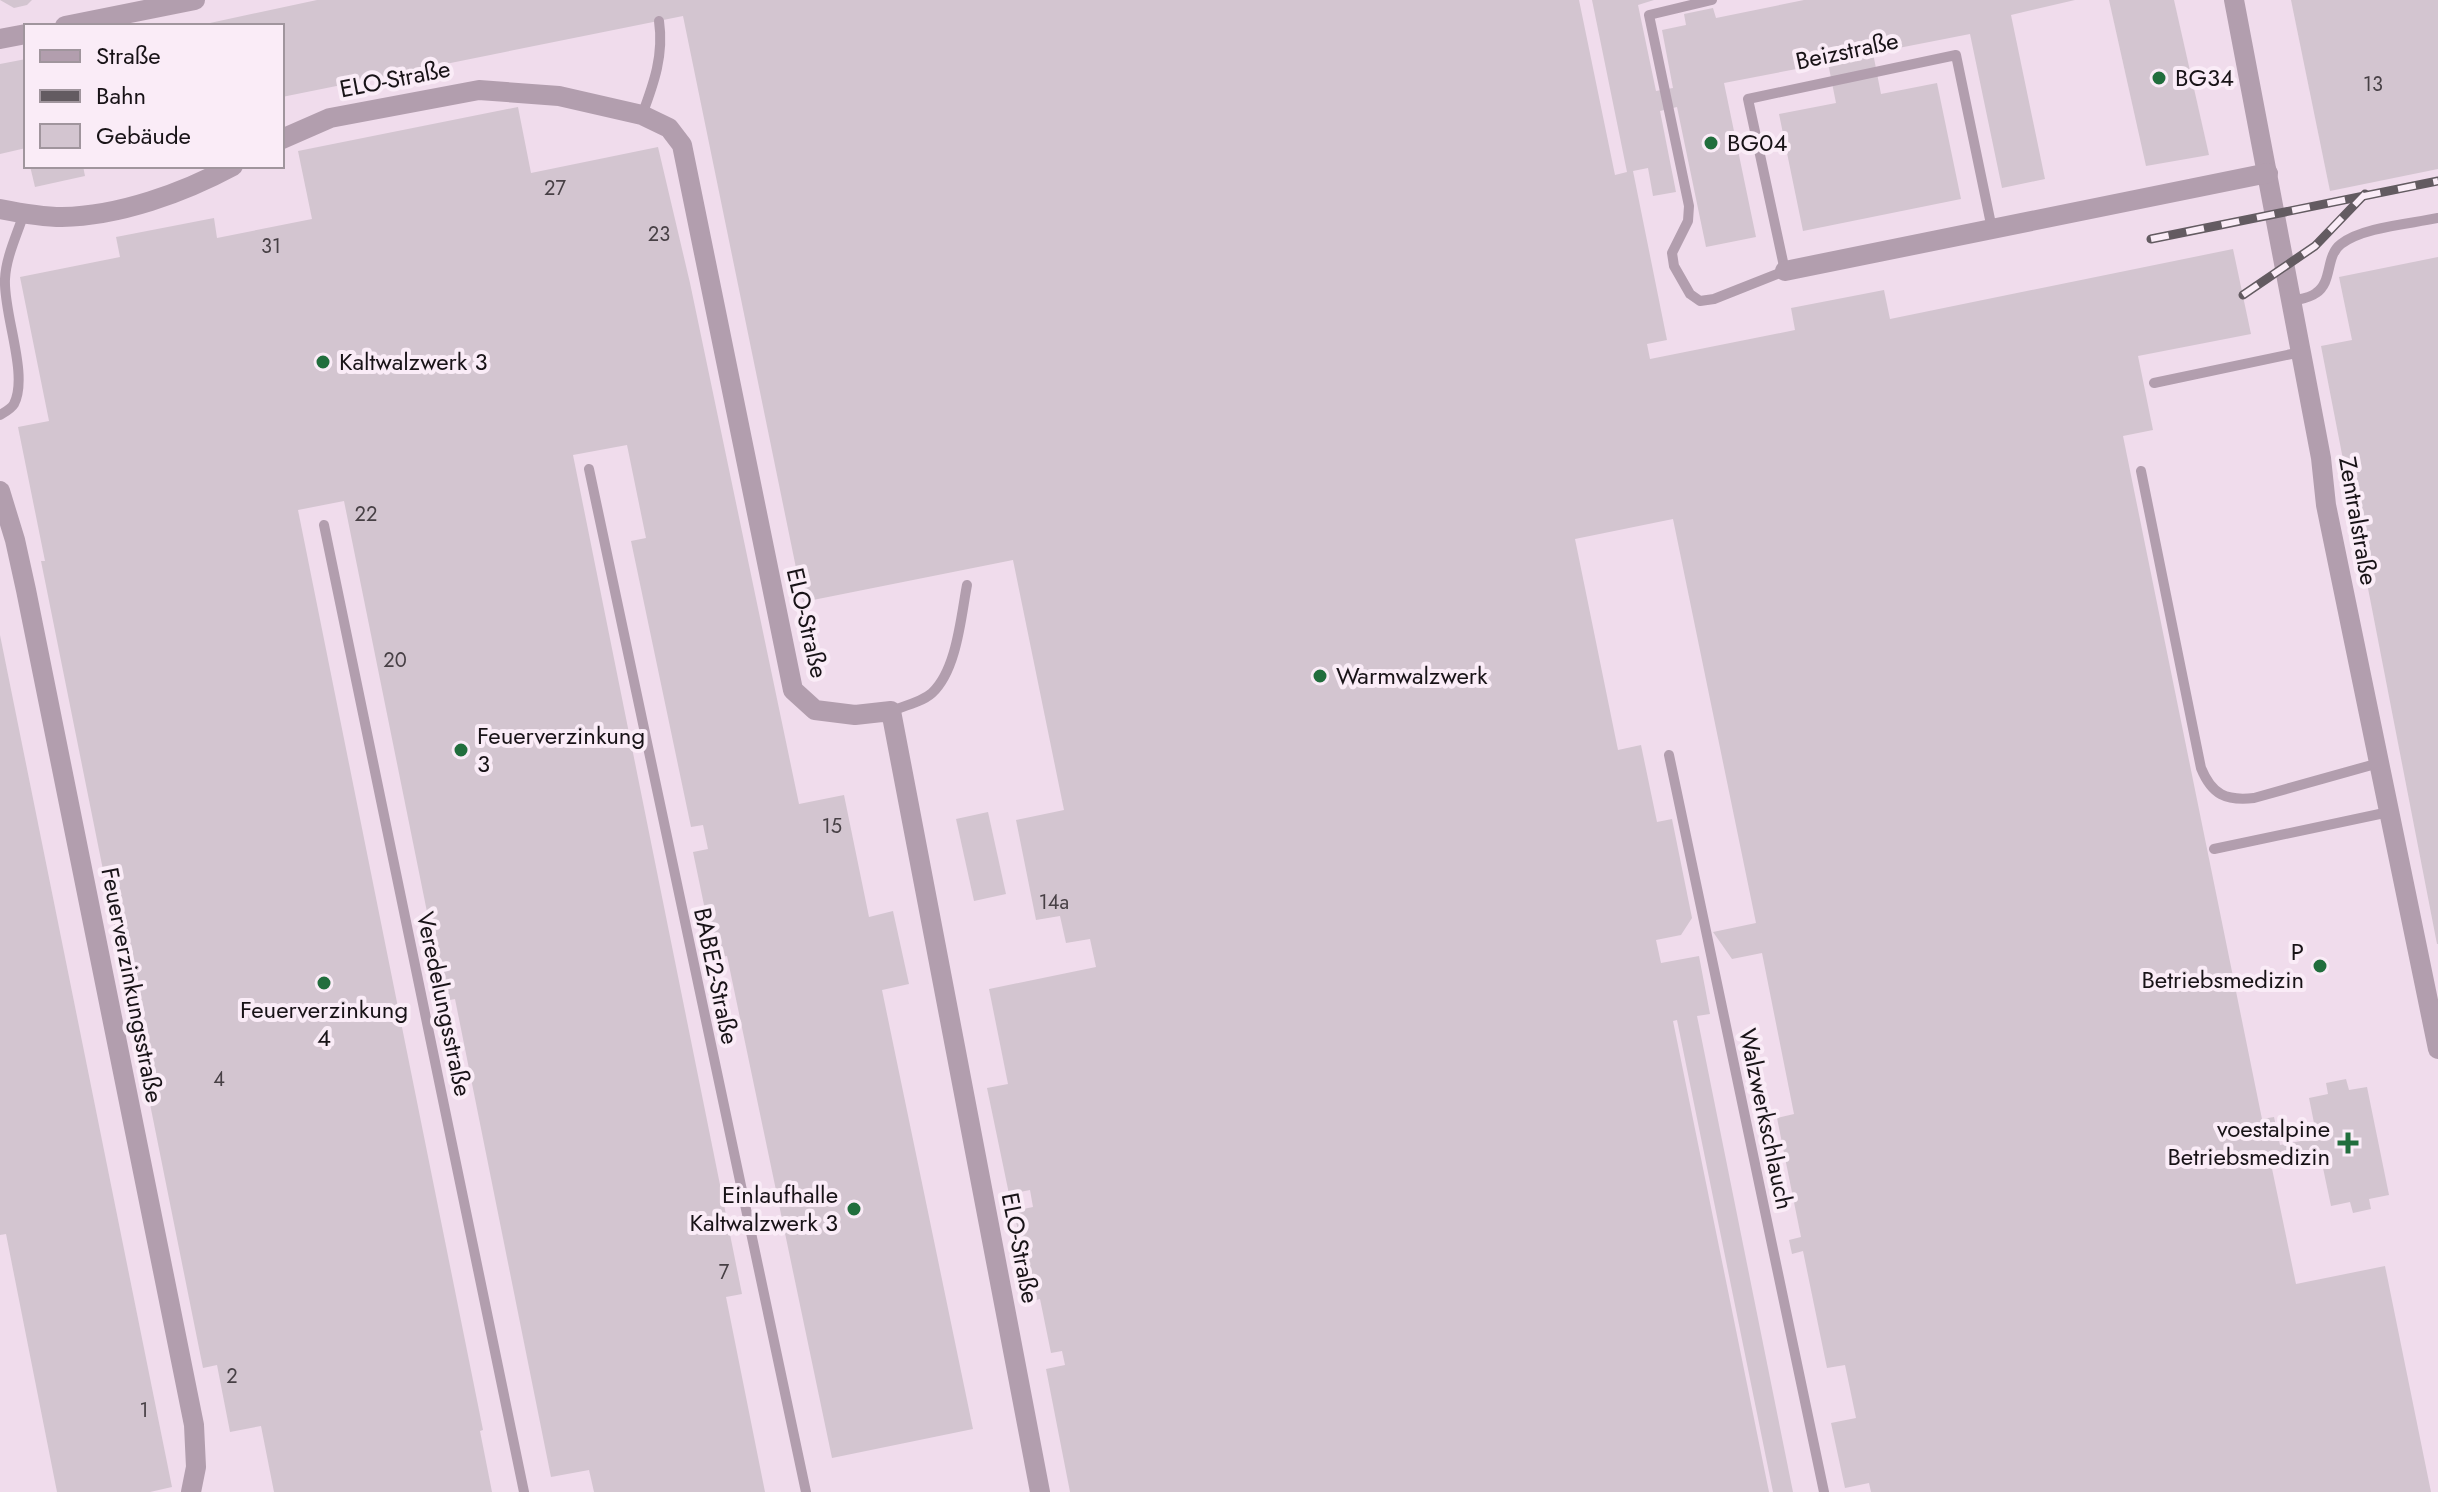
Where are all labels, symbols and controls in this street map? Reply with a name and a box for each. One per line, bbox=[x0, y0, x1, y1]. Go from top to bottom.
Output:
street label: Beizstraße bbox=[1792, 23, 1901, 78]
legend bbox=[24, 24, 284, 168]
text: Straße bbox=[96, 38, 161, 73]
street label: ELO-Straße bbox=[337, 51, 453, 106]
place label: BG34 bbox=[2175, 60, 2234, 95]
marker: BG34 bbox=[2150, 69, 2168, 87]
house number: 13 bbox=[2363, 70, 2383, 99]
text: Bahn bbox=[96, 78, 146, 113]
text: Gebäude bbox=[96, 118, 191, 153]
place label: BG04 bbox=[1727, 125, 1787, 160]
marker: BG04 bbox=[1702, 134, 1720, 152]
house number: 27 bbox=[544, 174, 566, 203]
house number: 23 bbox=[648, 220, 670, 249]
house number: 31 bbox=[261, 232, 281, 261]
place label: Kaltwalzwerk 3 bbox=[339, 344, 488, 379]
marker: Kaltwalzwerk 3 bbox=[314, 353, 332, 371]
street label: Zentralstraße bbox=[2330, 454, 2387, 588]
house number: 22 bbox=[355, 500, 377, 529]
street label: ELO-Straße bbox=[778, 564, 837, 681]
house number: 20 bbox=[383, 646, 407, 675]
place label: Warmwalzwerk bbox=[1336, 658, 1488, 693]
marker: Warmwalzwerk bbox=[1311, 667, 1329, 685]
place label: Feuerverzinkung 3 bbox=[477, 718, 645, 781]
marker: Feuerverzinkung 3 bbox=[452, 741, 470, 759]
house number: 15 bbox=[822, 812, 842, 841]
street label: Feuerverzinkungsstraße bbox=[93, 864, 172, 1106]
house number: 14a bbox=[1039, 888, 1069, 917]
street label: BABE2-Straße bbox=[685, 904, 748, 1047]
street label: Veredelungsstraße bbox=[408, 908, 481, 1099]
place label: P Betriebsmedizin bbox=[2141, 934, 2304, 997]
marker: P Betriebsmedizin bbox=[2311, 957, 2329, 975]
marker: Feuerverzinkung 4 bbox=[315, 974, 333, 992]
place label: Feuerverzinkung 4 bbox=[240, 992, 408, 1055]
street label: Walzwerkschlauch bbox=[1730, 1025, 1803, 1213]
house number: 4 bbox=[213, 1065, 225, 1094]
place label: voestalpine Betriebsmedizin bbox=[2167, 1111, 2330, 1174]
marker: voestalpine Betriebsmedizin bbox=[2337, 1132, 2359, 1154]
place label: Einlaufhalle Kaltwalzwerk 3 bbox=[689, 1177, 838, 1240]
street label: ELO-Straße bbox=[993, 1190, 1048, 1306]
marker: Einlaufhalle Kaltwalzwerk 3 bbox=[845, 1200, 863, 1218]
house number: 7 bbox=[719, 1258, 730, 1287]
house number: 2 bbox=[226, 1362, 238, 1391]
house number: 1 bbox=[140, 1396, 149, 1425]

